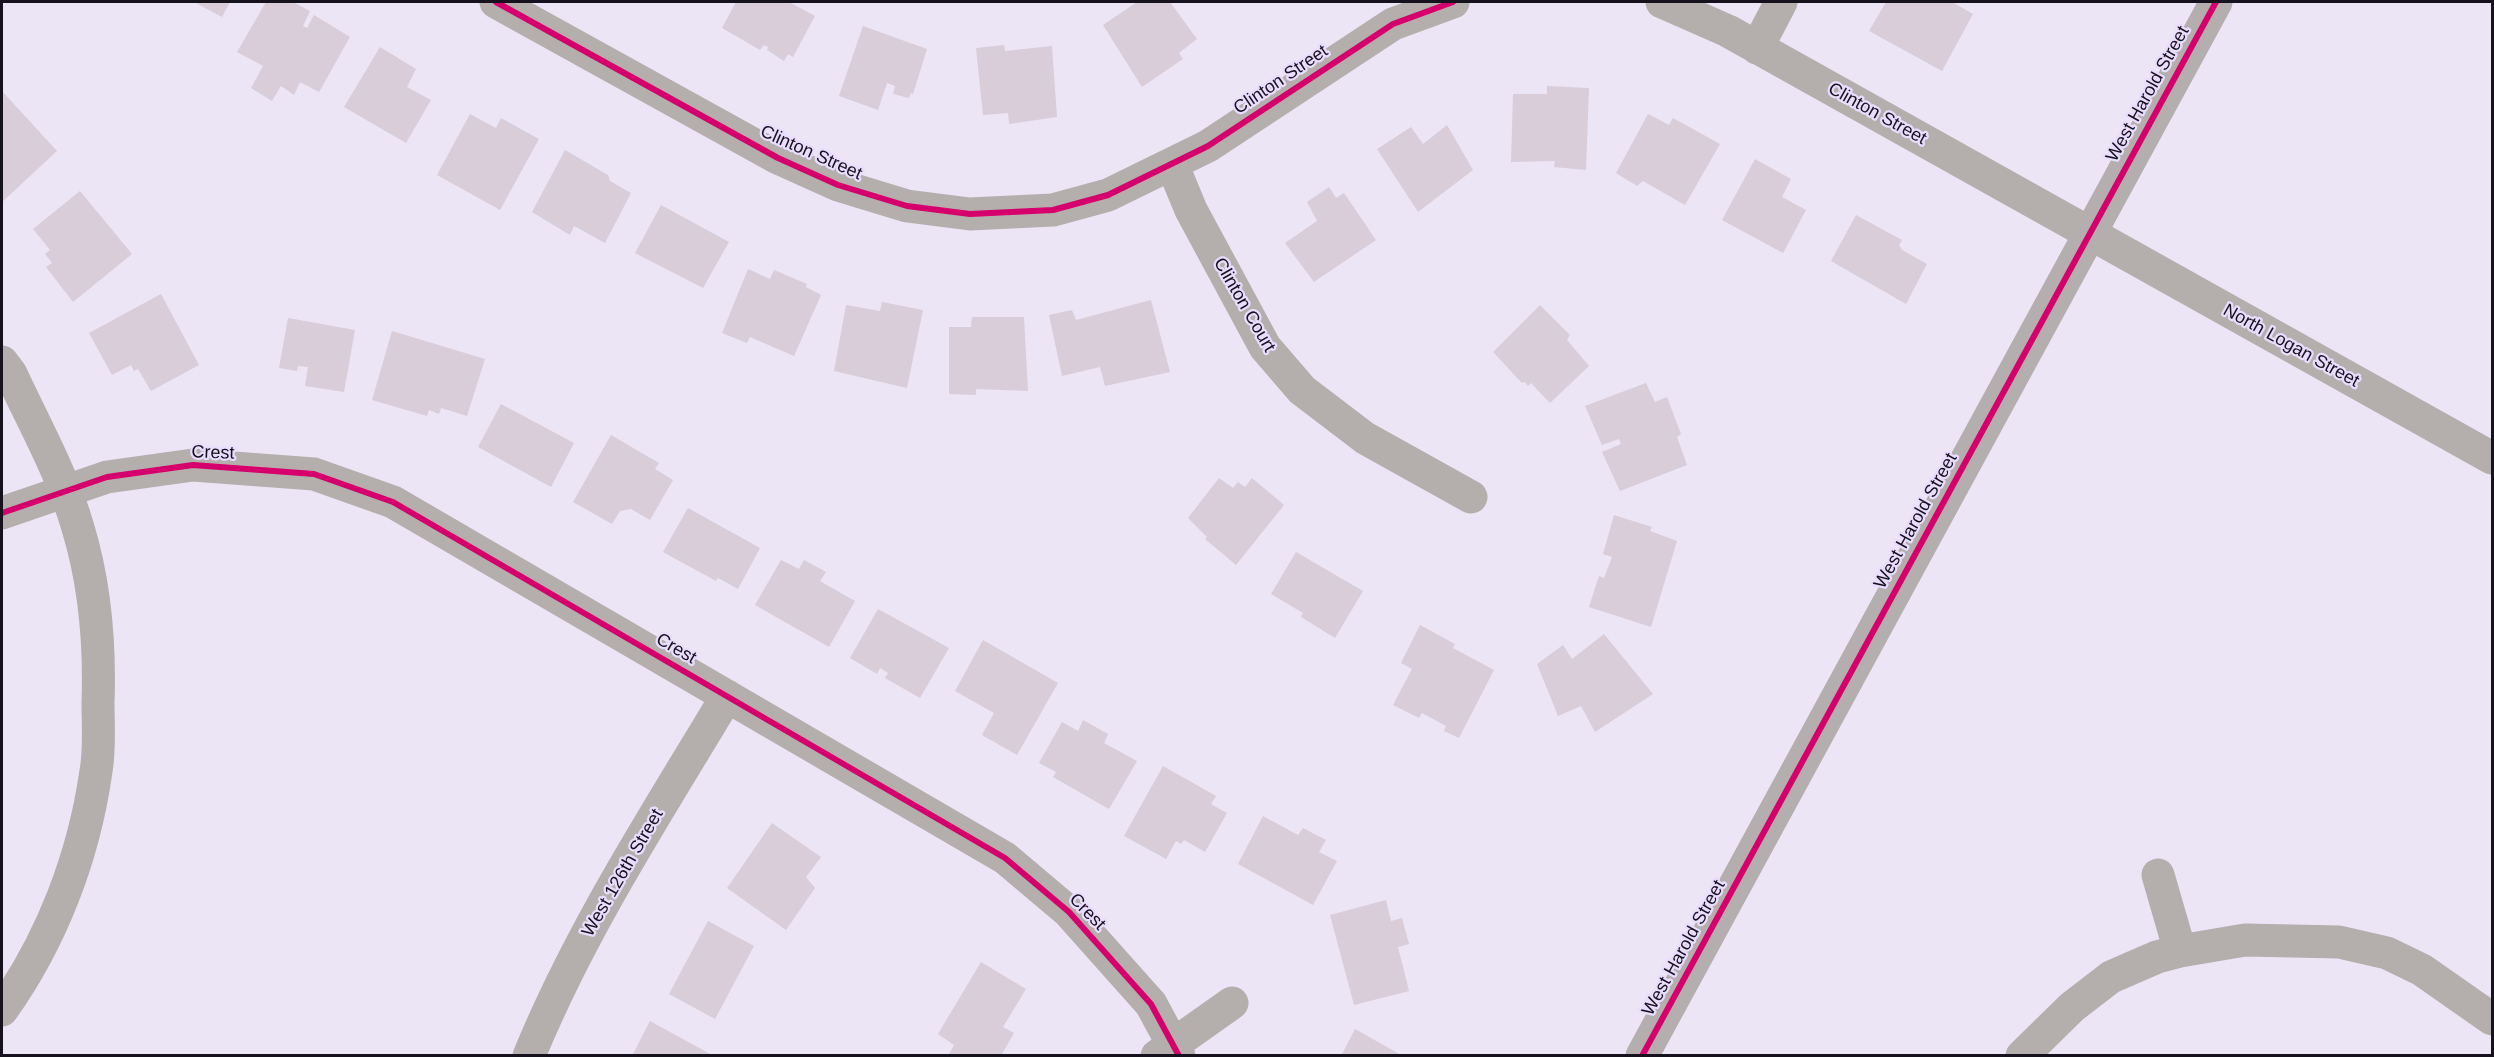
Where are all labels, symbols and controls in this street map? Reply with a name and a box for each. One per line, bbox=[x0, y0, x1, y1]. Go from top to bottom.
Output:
street label: West Harold Street bbox=[2102, 22, 2194, 166]
street label: Clinton Street bbox=[1230, 41, 1332, 119]
street label: Clinton Street bbox=[1824, 78, 1930, 150]
street label: Clinton Street bbox=[757, 121, 865, 185]
street label: Clinton Court bbox=[1208, 254, 1280, 356]
street label: North Logan Street bbox=[2219, 300, 2363, 392]
street label: Crest bbox=[191, 441, 235, 465]
street label: West Harold Street bbox=[1870, 449, 1962, 593]
street label: Crest bbox=[652, 629, 700, 669]
street label: West 126th Street bbox=[578, 805, 668, 941]
street label: West Harold Street bbox=[1638, 876, 1730, 1020]
street label: Crest bbox=[1064, 889, 1110, 935]

